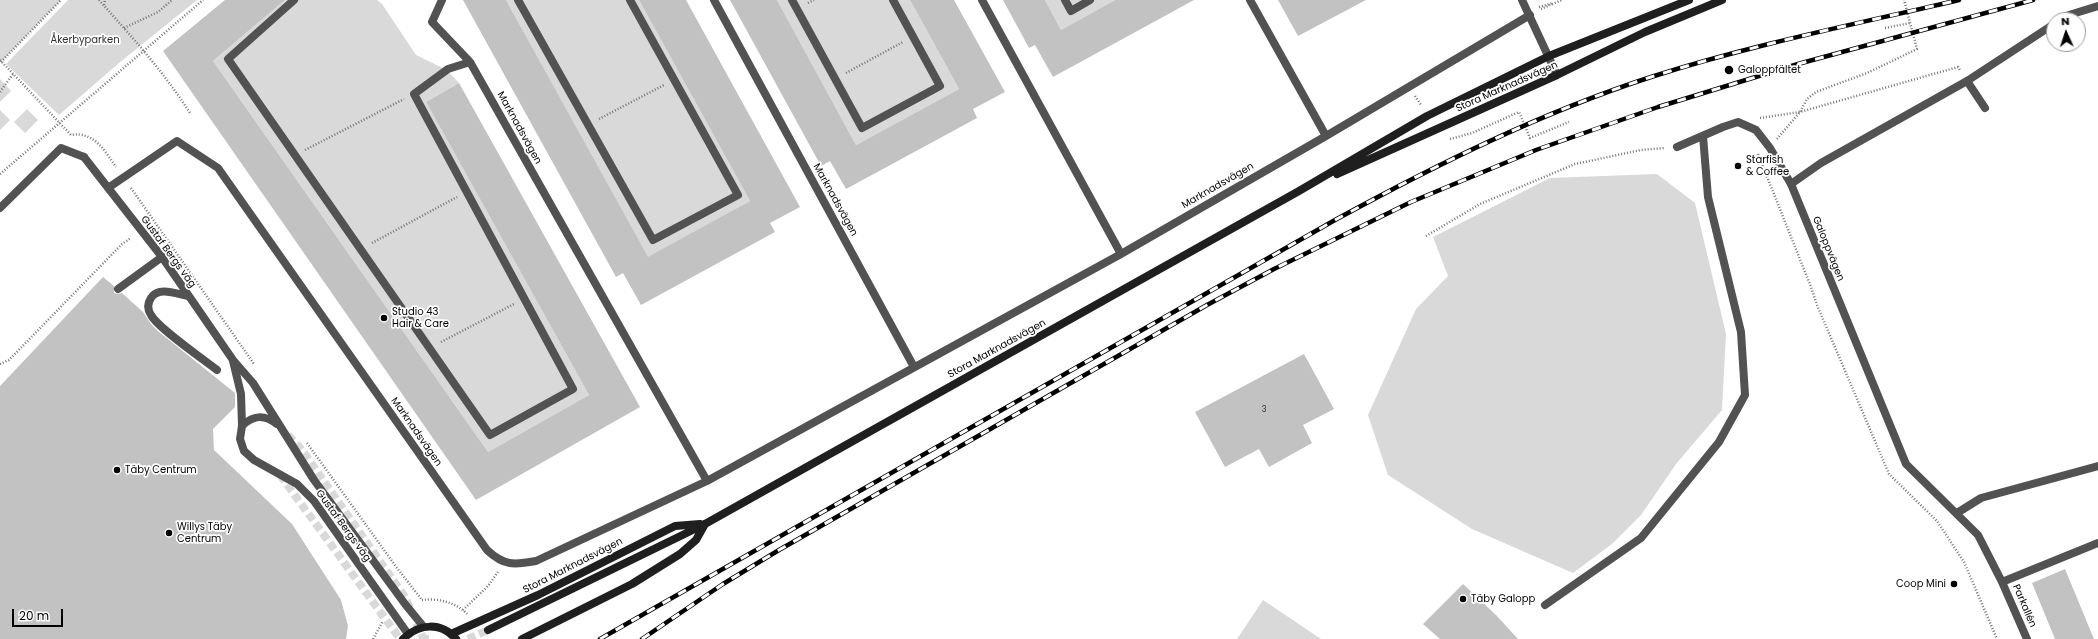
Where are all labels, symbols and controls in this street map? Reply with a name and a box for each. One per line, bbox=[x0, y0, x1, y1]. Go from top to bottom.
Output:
north arrow bbox=[2046, 12, 2086, 52]
text: N bbox=[2061, 13, 2070, 29]
park label: Åkerbyparken bbox=[50, 34, 120, 46]
street label: Stora Marknadsvägen bbox=[1454, 59, 1560, 115]
marker: Galoppfältet bbox=[1723, 64, 1735, 76]
place label: Galoppfältet bbox=[1738, 64, 1801, 76]
street label: Marknadsvägen bbox=[494, 90, 544, 166]
place label: Starfish & Coffee bbox=[1746, 154, 1789, 178]
street label: Marknadsvägen bbox=[1180, 161, 1256, 211]
marker: Starfish & Coffee bbox=[1733, 161, 1743, 171]
street label: Marknadsvägen bbox=[810, 162, 860, 238]
street label: Gustaf Bergs väg bbox=[138, 214, 198, 290]
street label: Galoppvägen bbox=[1810, 215, 1846, 283]
place label: Studio 43 Hair & Care bbox=[392, 306, 449, 330]
marker: Studio 43 Hair & Care bbox=[379, 313, 389, 323]
street label: Stora Marknadsvägen bbox=[946, 317, 1048, 381]
street label: Marknadsvägen bbox=[388, 395, 444, 469]
house number: 3 bbox=[1262, 405, 1266, 415]
place label: Täby Centrum bbox=[125, 464, 197, 476]
marker: Täby Centrum bbox=[112, 465, 122, 475]
street label: Gustaf Bergs väg bbox=[313, 488, 373, 564]
place label: Willys Täby Centrum bbox=[177, 521, 232, 544]
marker: Willys Täby Centrum bbox=[164, 528, 174, 538]
street label: Stora Marknadsvägen bbox=[521, 536, 625, 596]
place label: Coop Mini bbox=[1896, 578, 1946, 590]
marker: Coop Mini bbox=[1949, 579, 1959, 589]
street label: Parkallén bbox=[2010, 583, 2038, 629]
place label: Täby Galopp bbox=[1471, 593, 1535, 605]
marker: Täby Galopp bbox=[1458, 594, 1468, 604]
scale bar bbox=[14, 601, 65, 627]
text: 20 m bbox=[19, 607, 49, 624]

